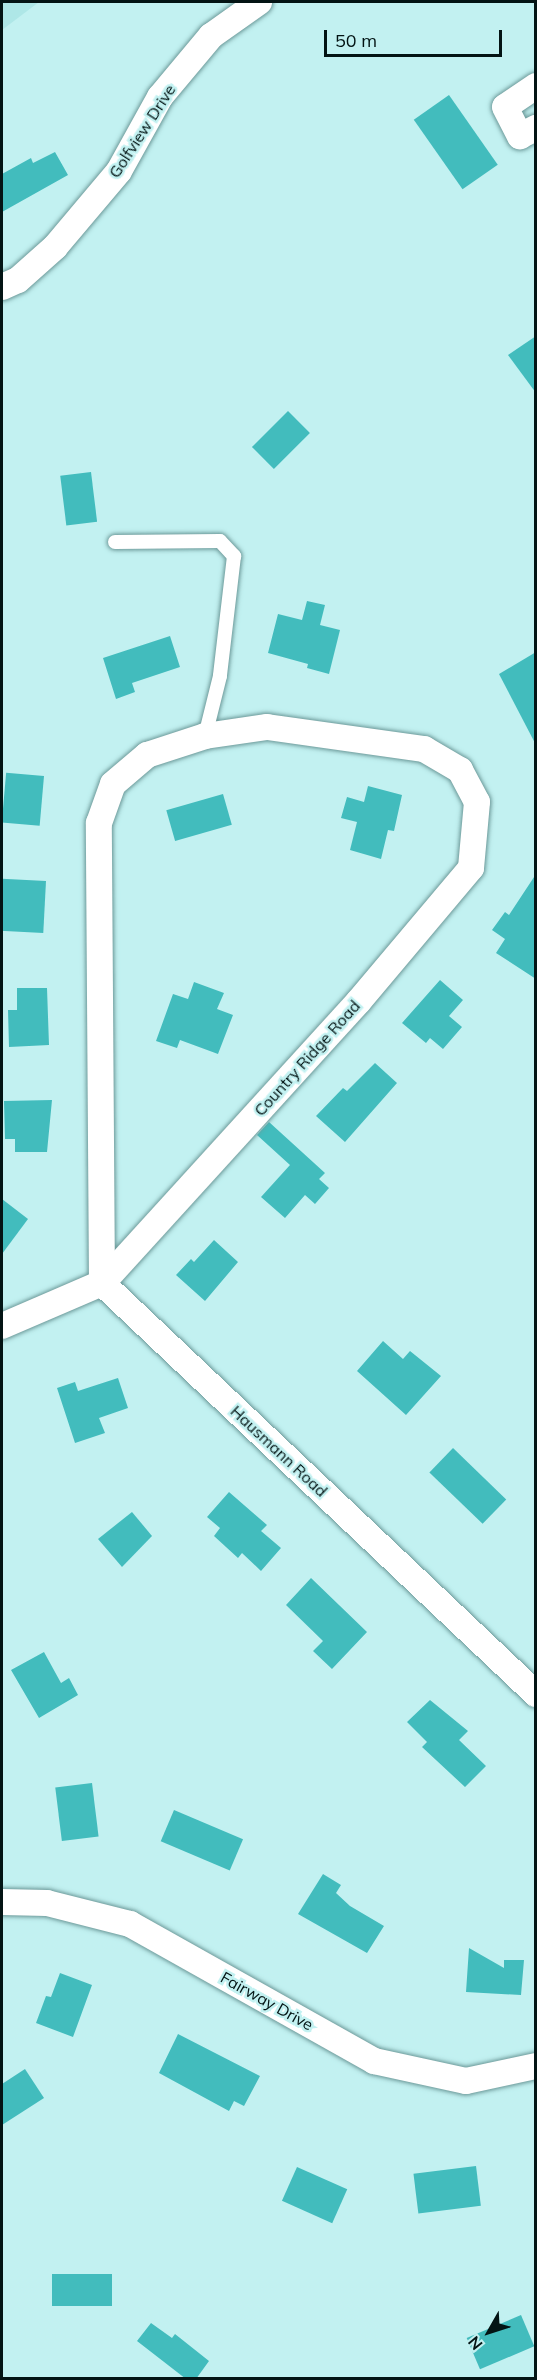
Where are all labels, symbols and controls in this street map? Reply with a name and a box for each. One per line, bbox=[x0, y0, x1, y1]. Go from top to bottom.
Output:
scale bar bbox=[327, 18, 506, 56]
text: 50 m bbox=[335, 29, 377, 52]
street label: Golfview Drive bbox=[105, 81, 179, 181]
street label: Country Ridge Road bbox=[250, 996, 364, 1120]
street label: Hausmann Road bbox=[227, 1401, 331, 1501]
street label: Fairway Drive bbox=[217, 1968, 317, 2034]
north arrow bbox=[459, 2302, 519, 2362]
text: N bbox=[463, 2332, 487, 2354]

